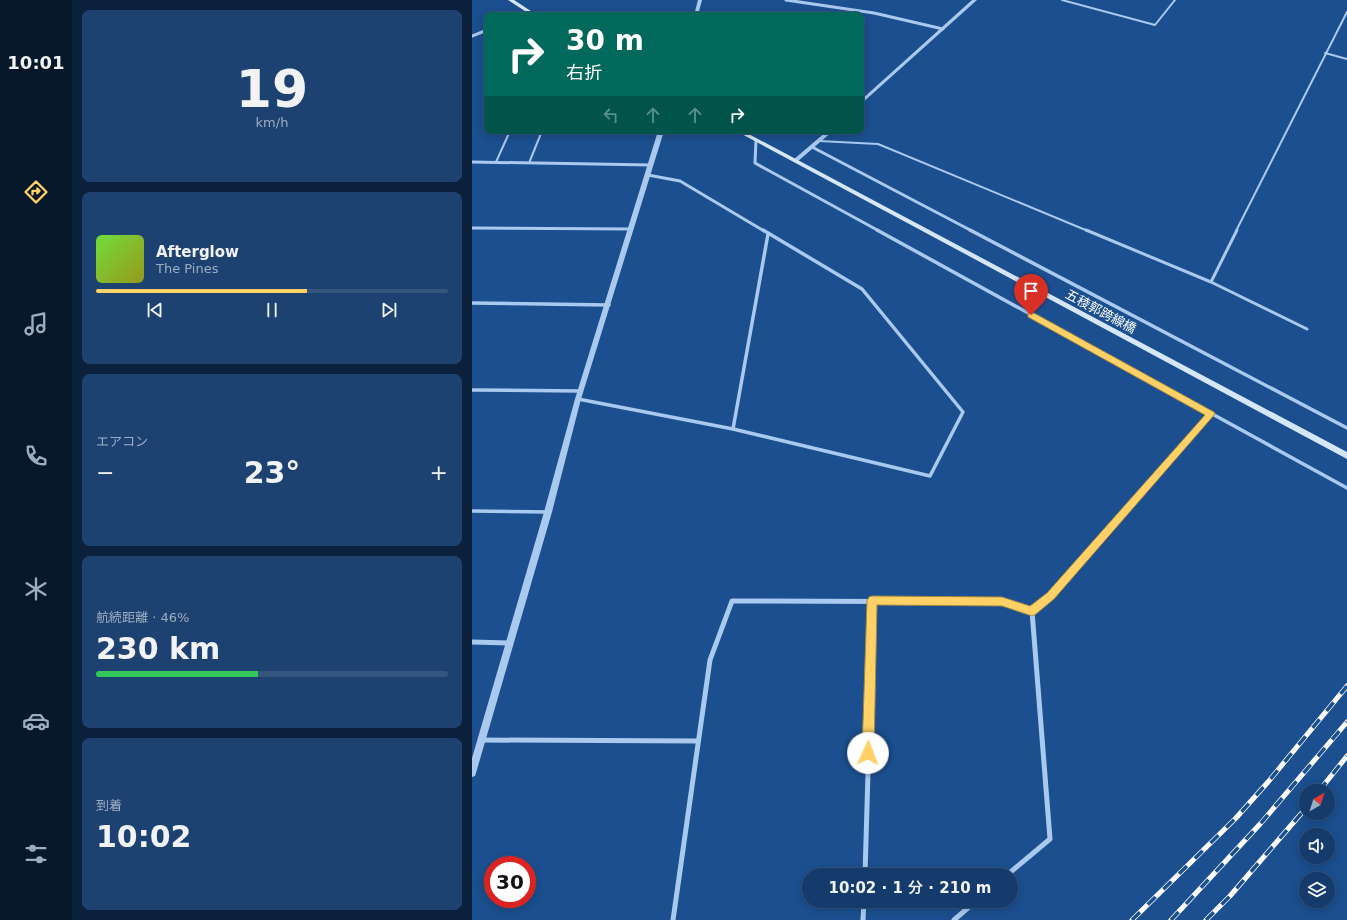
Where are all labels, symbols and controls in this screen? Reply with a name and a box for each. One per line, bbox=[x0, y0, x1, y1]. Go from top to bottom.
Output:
text: 30 m bbox=[566, 24, 644, 57]
icon: right bbox=[500, 28, 552, 80]
text: 10:01 bbox=[7, 52, 65, 73]
text: 19 bbox=[236, 59, 308, 119]
text: 右折 bbox=[566, 62, 602, 83]
icon: left bbox=[600, 104, 622, 126]
icon: ahead bbox=[642, 104, 664, 126]
icon: ahead bbox=[684, 104, 706, 126]
icon: right bbox=[726, 104, 748, 126]
text: km/h bbox=[256, 115, 288, 130]
icon: directions bbox=[22, 178, 50, 206]
text: Afterglow bbox=[156, 243, 239, 261]
text: The Pines bbox=[156, 261, 219, 276]
pin bbox=[1014, 274, 1048, 315]
icon: arrive bbox=[1020, 280, 1042, 302]
street label: 五稜郭跨線橋 bbox=[1063, 287, 1139, 336]
icon: previous bbox=[144, 299, 166, 321]
icon: pause bbox=[261, 299, 283, 321]
icon: next bbox=[378, 299, 400, 321]
icon: music bbox=[22, 310, 50, 338]
text: エアコン bbox=[96, 434, 148, 449]
icon: phone bbox=[22, 442, 50, 470]
text: 23° bbox=[244, 455, 300, 490]
text: − bbox=[96, 460, 114, 485]
text: + bbox=[430, 460, 448, 485]
icon: climate bbox=[22, 575, 50, 603]
text: 航続距離 · 46% bbox=[96, 610, 189, 625]
text: 230 km bbox=[96, 631, 220, 666]
icon: car bbox=[22, 707, 50, 735]
position arrow bbox=[847, 732, 889, 774]
north arrow bbox=[1299, 784, 1335, 820]
map controls bbox=[1299, 784, 1335, 908]
text: 到着 bbox=[96, 798, 122, 813]
text: 10:02 bbox=[96, 819, 192, 854]
button: sound bbox=[1299, 828, 1335, 864]
icon: filters bbox=[22, 840, 50, 868]
speed limit sign: 30 bbox=[484, 856, 536, 908]
button: layers bbox=[1299, 872, 1335, 908]
text: 10:02 · 1 分 · 210 m bbox=[829, 879, 991, 897]

